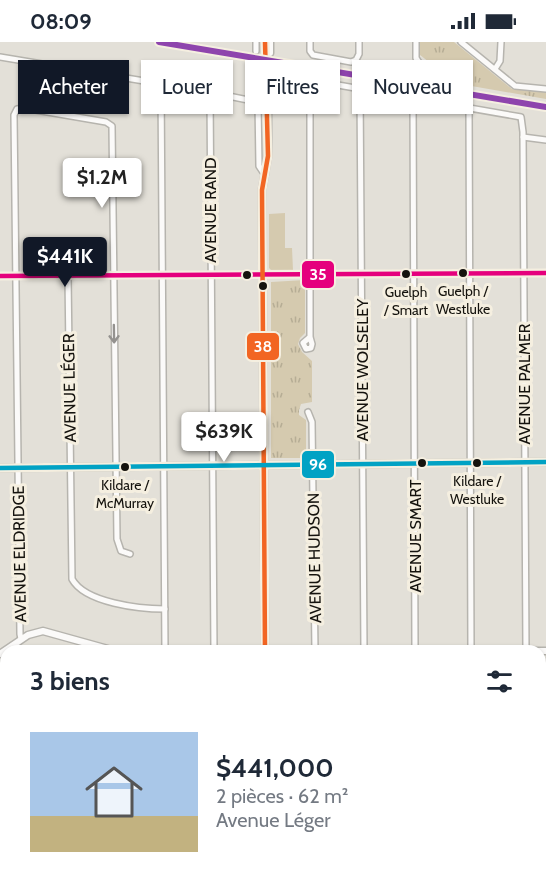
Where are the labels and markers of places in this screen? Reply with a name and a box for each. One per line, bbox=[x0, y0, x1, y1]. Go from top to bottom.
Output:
pin: $1.2M bbox=[60, 158, 144, 209]
pin: $441K bbox=[23, 237, 107, 288]
marker: Guelph / Westluke bbox=[457, 267, 469, 279]
marker: Guelph / Smart bbox=[400, 268, 412, 280]
unlabelled marker bbox=[241, 269, 253, 281]
unlabelled marker bbox=[257, 280, 269, 292]
place label: Guelph / Westluke bbox=[436, 282, 490, 318]
place label: Guelph / Smart bbox=[383, 283, 428, 319]
pin: $639K bbox=[182, 412, 266, 463]
unlabelled marker bbox=[416, 457, 428, 469]
marker: Kildare / Westluke bbox=[471, 457, 483, 469]
marker: Kildare / McMurray bbox=[119, 461, 131, 473]
place label: Kildare / Westluke bbox=[450, 472, 504, 508]
place label: Kildare / McMurray bbox=[96, 476, 154, 512]

